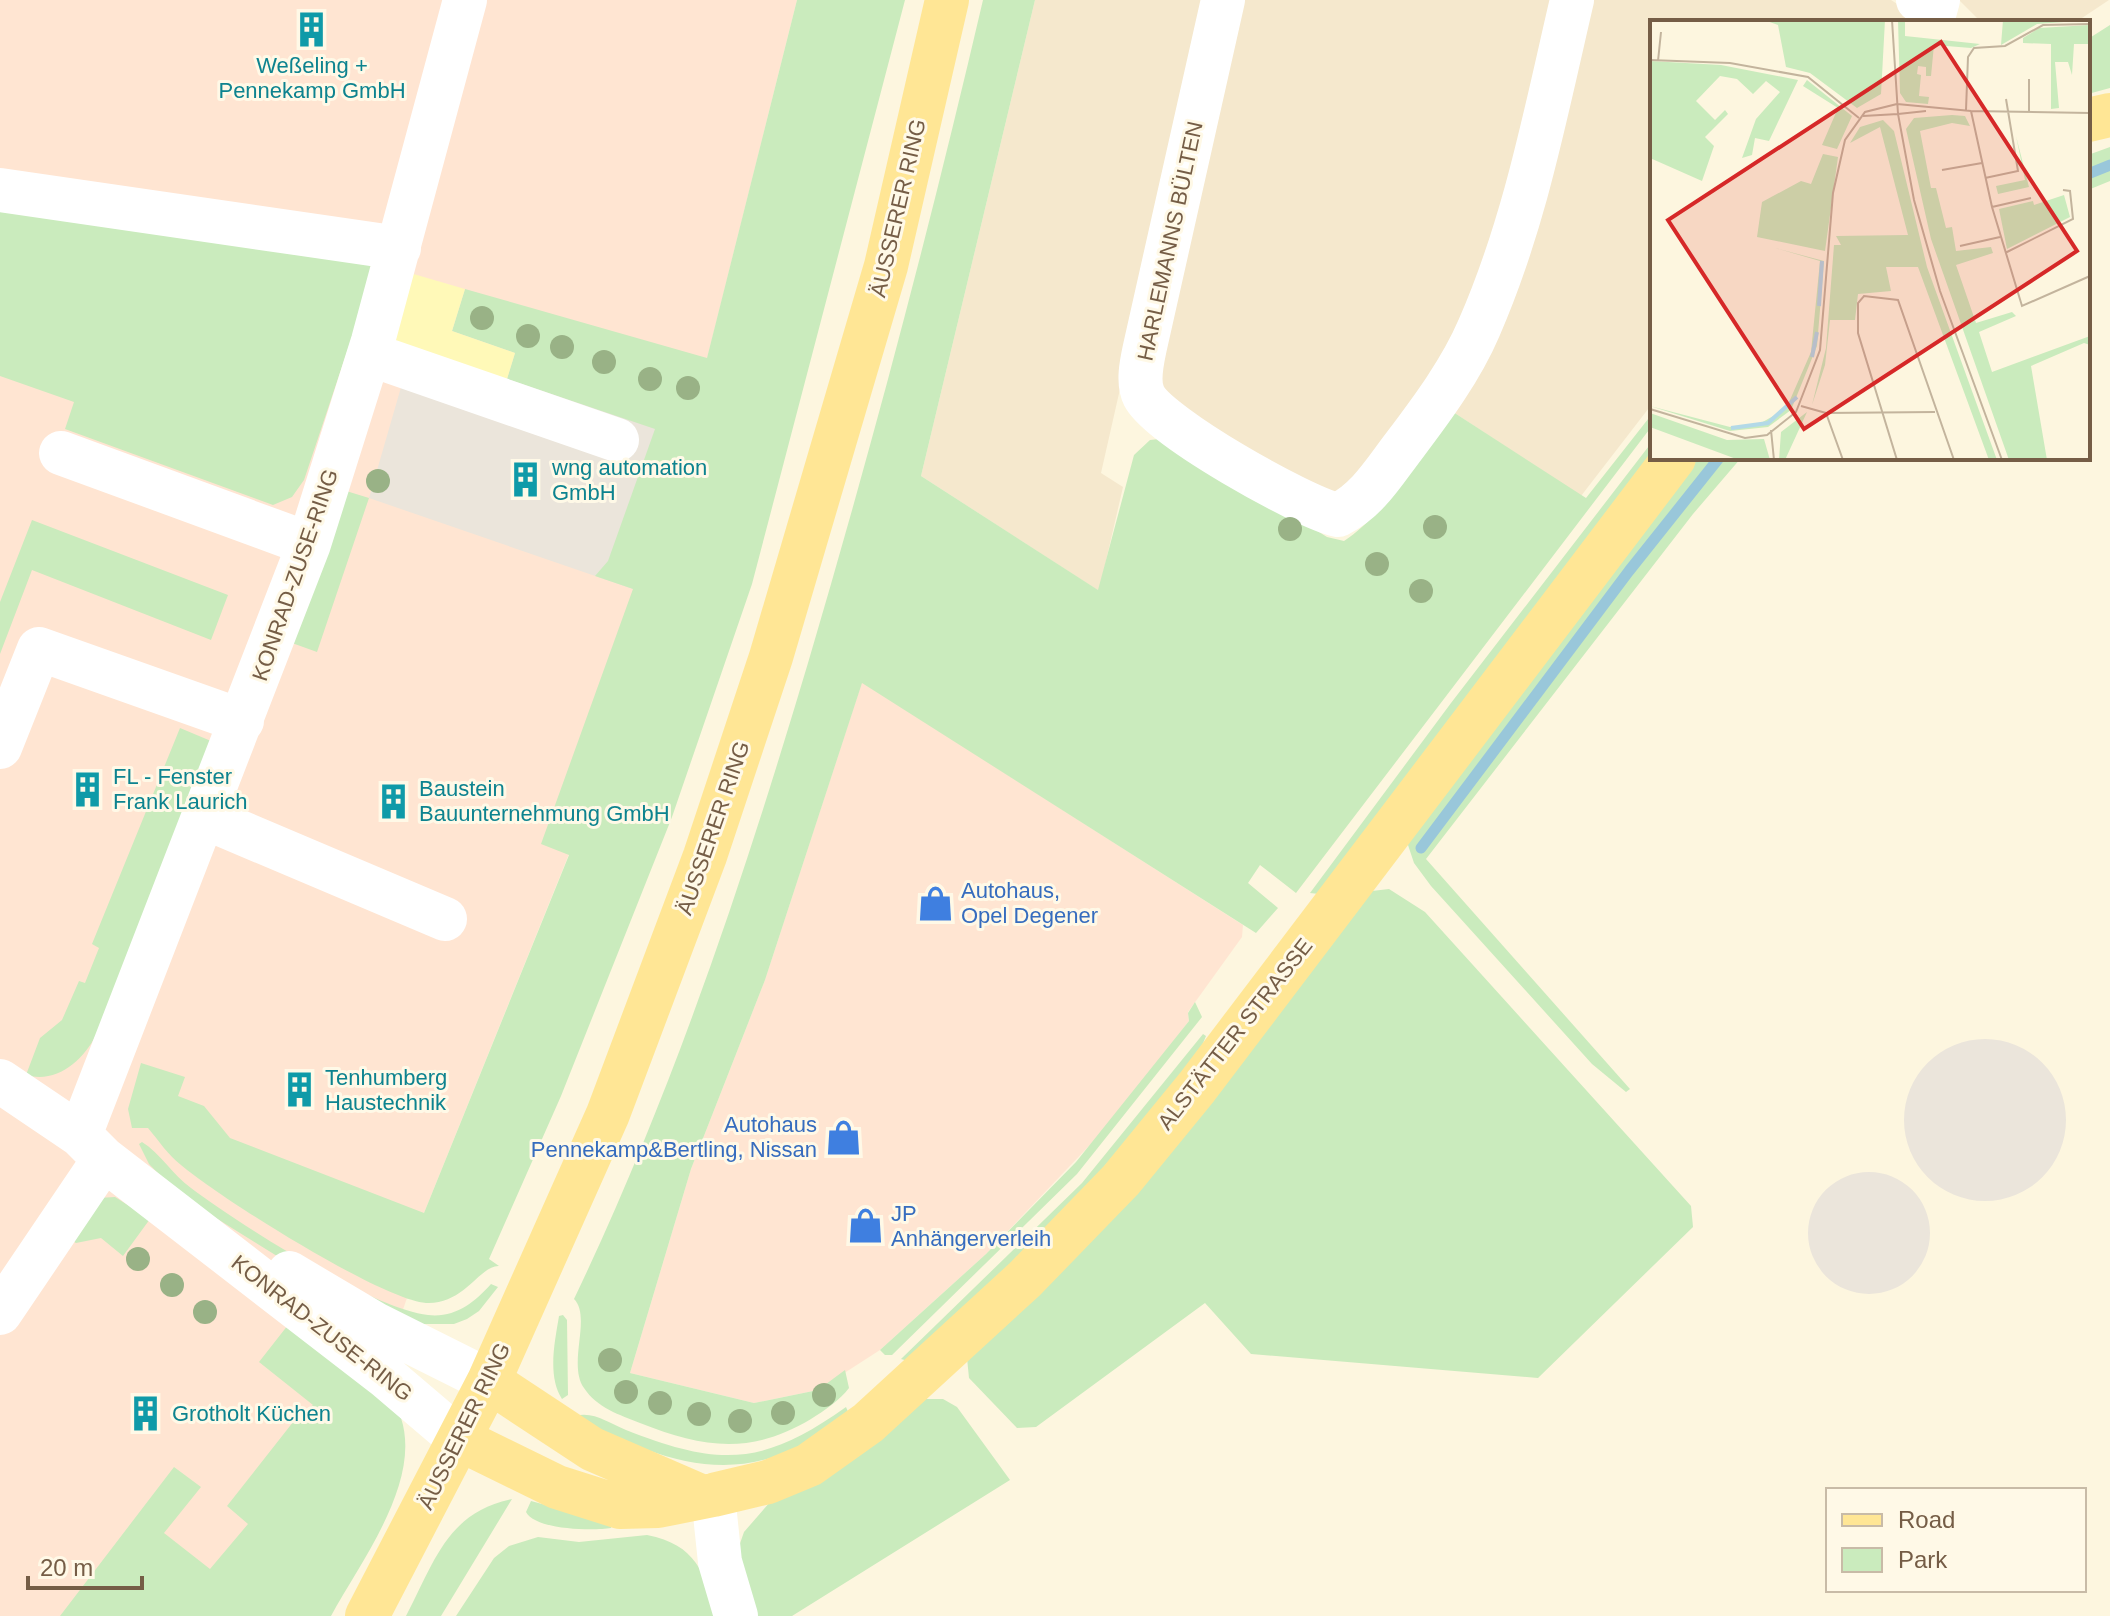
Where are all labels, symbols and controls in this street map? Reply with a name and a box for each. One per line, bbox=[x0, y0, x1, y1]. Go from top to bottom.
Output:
building icon: Weßeling + Pennekamp GmbH bbox=[293, 10, 331, 48]
inset map bbox=[1650, 20, 2090, 460]
place label: Weßeling + Pennekamp GmbH bbox=[218, 53, 406, 103]
street label: ÄUSSERER RING bbox=[865, 116, 931, 300]
street label: HARLEMANNS BÜLTEN bbox=[1132, 119, 1208, 363]
place label: wng automation GmbH bbox=[551, 455, 707, 505]
building icon: wng automation GmbH bbox=[507, 461, 545, 499]
street label: KONRAD-ZUSE-RING bbox=[247, 466, 343, 684]
street label: ÄUSSERER RING bbox=[672, 738, 754, 918]
place label: FL - Fenster Frank Laurich bbox=[113, 764, 248, 814]
building icon: FL - Fenster Frank Laurich bbox=[68, 770, 106, 808]
place label: Baustein Bauunternehmung GmbH bbox=[419, 776, 670, 826]
building icon: Baustein Bauunternehmung GmbH bbox=[374, 782, 412, 820]
place label: Autohaus, Opel Degener bbox=[961, 878, 1098, 928]
shop icon: Autohaus, Opel Degener bbox=[916, 884, 954, 922]
street label: ALSTÄTTER STRASSE bbox=[1153, 933, 1317, 1135]
place label: Tenhumberg Haustechnik bbox=[325, 1065, 447, 1115]
building icon: Tenhumberg Haustechnik bbox=[280, 1071, 318, 1109]
place label: Autohaus Pennekamp&Bertling, Nissan bbox=[531, 1112, 817, 1162]
shop icon: Autohaus Pennekamp&Bertling, Nissan bbox=[824, 1118, 862, 1156]
place label: JP Anhängerverleih bbox=[891, 1201, 1051, 1251]
shop icon: JP Anhängerverleih bbox=[846, 1207, 884, 1245]
street label: KONRAD-ZUSE-RING bbox=[227, 1250, 417, 1406]
street label: ÄUSSERER RING bbox=[413, 1339, 515, 1513]
building icon: Grotholt Küchen bbox=[127, 1394, 165, 1432]
place label: Grotholt Küchen bbox=[172, 1401, 331, 1426]
legend bbox=[1826, 1488, 2086, 1592]
text: Road bbox=[1898, 1506, 1955, 1533]
scale bar bbox=[28, 1540, 142, 1590]
text: Park bbox=[1898, 1546, 1948, 1573]
text: 20 m bbox=[40, 1554, 93, 1581]

